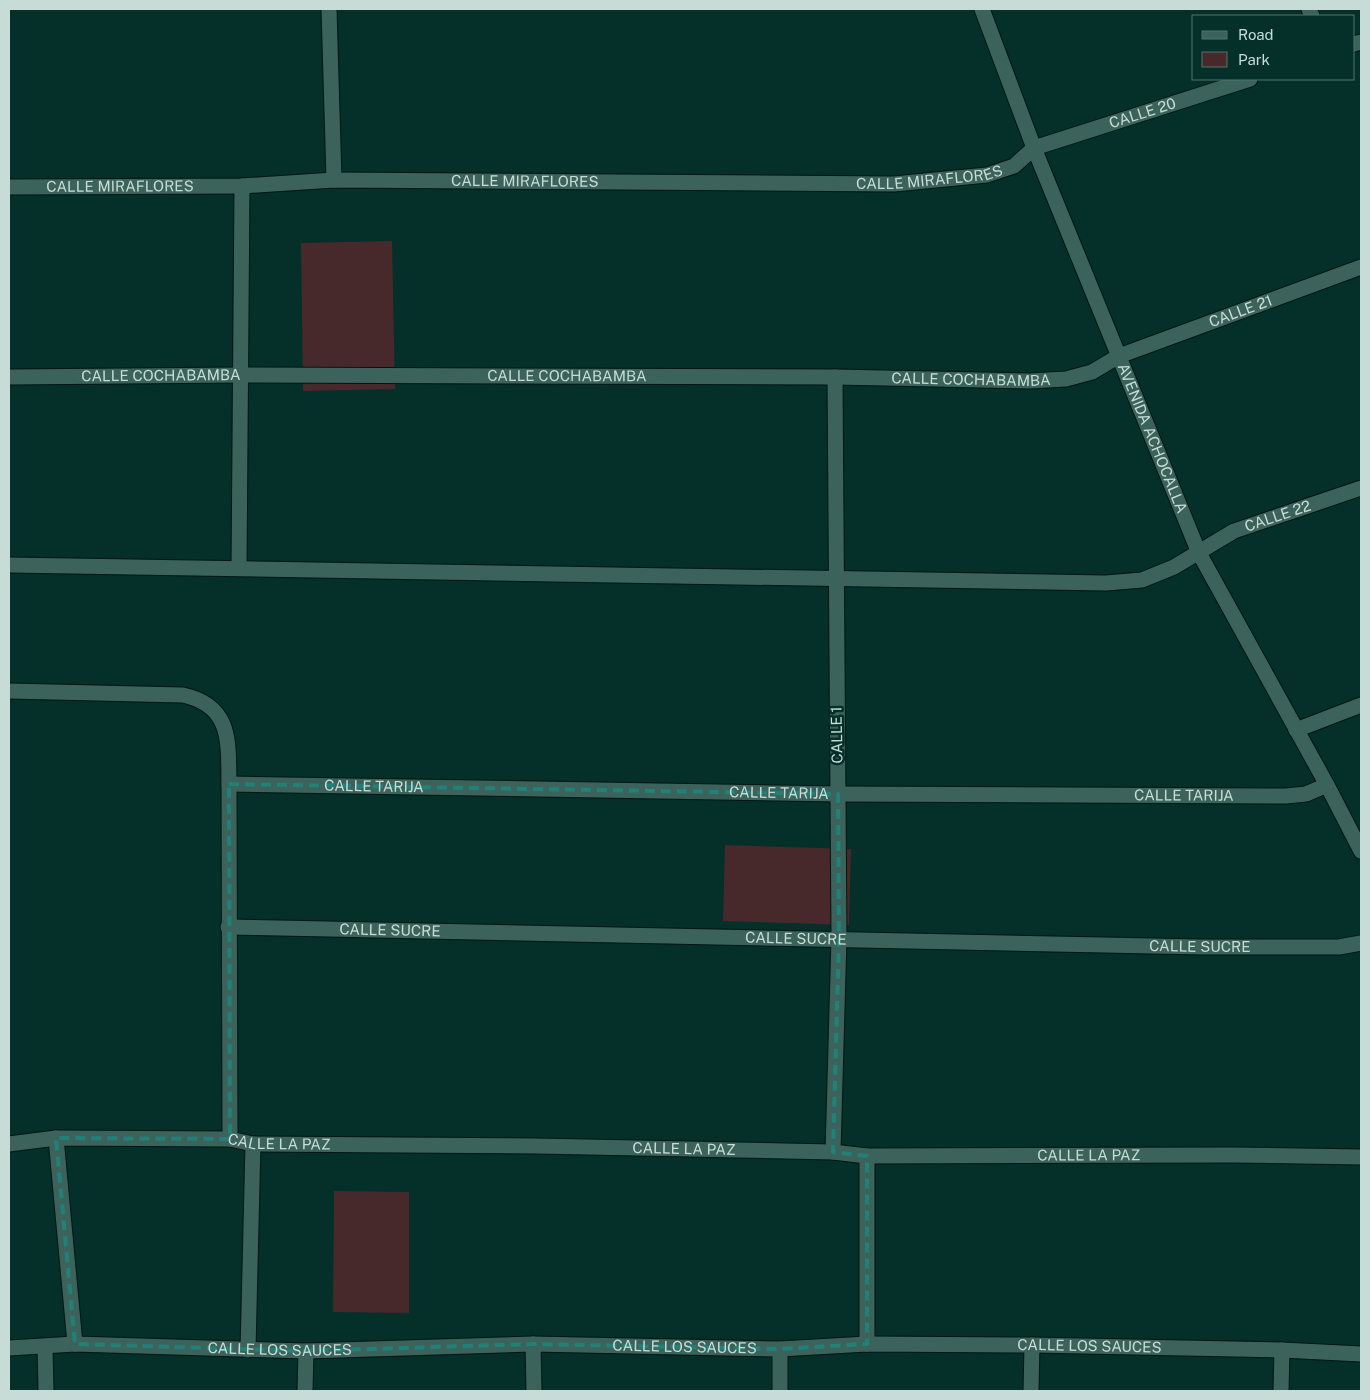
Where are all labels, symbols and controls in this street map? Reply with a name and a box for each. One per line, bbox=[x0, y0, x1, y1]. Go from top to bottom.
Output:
legend bbox=[1192, 15, 1355, 80]
text: Road bbox=[1238, 26, 1274, 43]
text: Park bbox=[1238, 51, 1270, 68]
street label: CALLE 20 bbox=[1107, 94, 1178, 131]
street label: CALLE MIRAFLORES bbox=[856, 161, 1005, 192]
street label: CALLE MIRAFLORES bbox=[451, 172, 599, 190]
street label: CALLE MIRAFLORES bbox=[46, 177, 194, 195]
street label: CALLE 21 bbox=[1206, 291, 1274, 330]
street label: AVENIDA ACHOCALLA bbox=[1115, 361, 1191, 516]
street label: CALLE COCHABAMBA bbox=[81, 366, 241, 384]
street label: CALLE COCHABAMBA bbox=[487, 367, 647, 384]
street label: CALLE COCHABAMBA bbox=[891, 369, 1051, 389]
street label: CALLE 22 bbox=[1242, 497, 1313, 535]
street label: CALLE 1 bbox=[828, 706, 845, 764]
street label: CALLE TARIJA bbox=[324, 777, 424, 795]
street label: CALLE TARIJA bbox=[729, 783, 829, 802]
street label: CALLE TARIJA bbox=[1134, 786, 1234, 804]
street label: CALLE SUCRE bbox=[339, 920, 441, 939]
street label: CALLE SUCRE bbox=[745, 929, 847, 948]
street label: CALLE SUCRE bbox=[1149, 937, 1251, 955]
street label: CALLE LA PAZ bbox=[226, 1130, 331, 1153]
street label: CALLE LA PAZ bbox=[632, 1139, 736, 1158]
street label: CALLE LA PAZ bbox=[1037, 1146, 1140, 1164]
street label: CALLE LOS SAUCES bbox=[1017, 1336, 1162, 1356]
street label: CALLE LOS SAUCES bbox=[612, 1337, 757, 1357]
street label: CALLE LOS SAUCES bbox=[207, 1339, 352, 1359]

